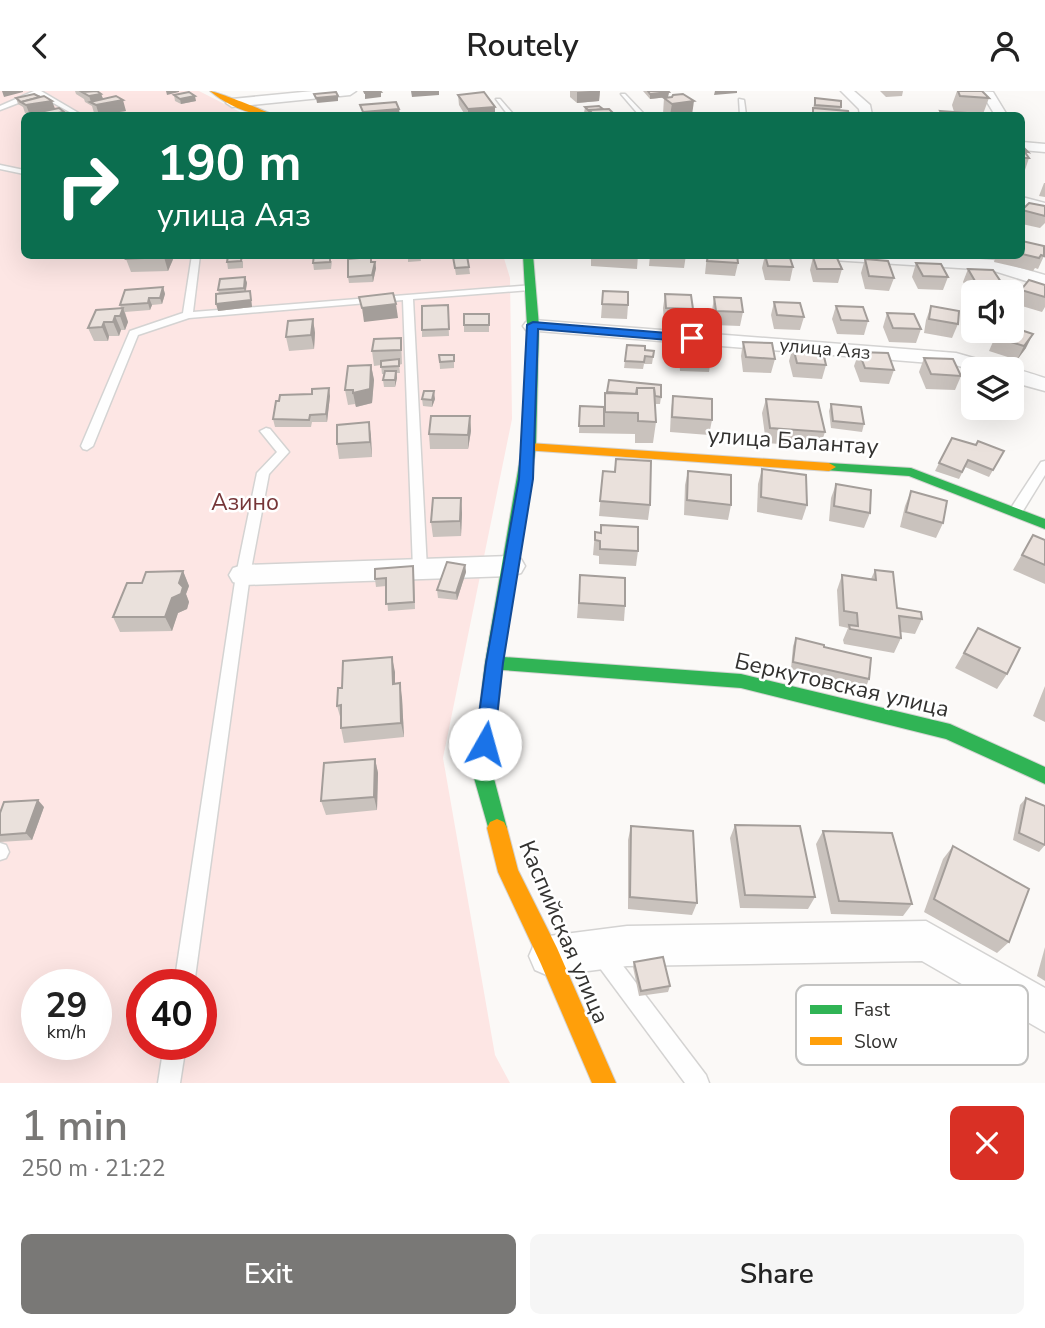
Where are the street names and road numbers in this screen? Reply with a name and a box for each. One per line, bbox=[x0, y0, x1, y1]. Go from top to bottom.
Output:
street label: улица Аяз bbox=[778, 332, 872, 366]
street label: улица Балантау bbox=[706, 420, 880, 462]
street label: Беркутовская улица bbox=[732, 645, 952, 725]
street label: Каспийская улица bbox=[511, 836, 617, 1028]

